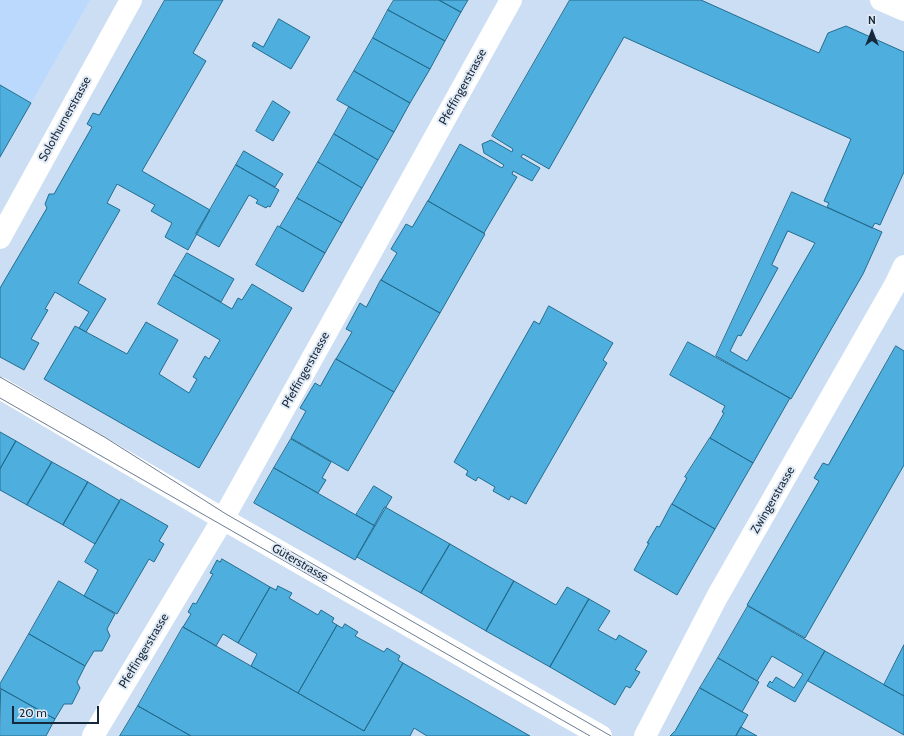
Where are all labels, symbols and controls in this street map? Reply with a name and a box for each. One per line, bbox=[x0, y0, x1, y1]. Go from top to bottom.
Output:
north arrow bbox=[852, 12, 892, 52]
text: N bbox=[868, 13, 876, 27]
street label: Pfeffingerstrasse bbox=[436, 47, 490, 127]
street label: Solothurnerstrasse bbox=[36, 74, 94, 164]
street label: Pfeffingerstrasse bbox=[279, 330, 333, 410]
street label: Zwingerstrasse bbox=[748, 464, 798, 536]
street label: Güterstrasse bbox=[269, 541, 331, 585]
street label: Pfeffingerstrasse bbox=[116, 611, 172, 691]
scale bar bbox=[14, 698, 101, 724]
text: 20 m bbox=[19, 705, 47, 720]

